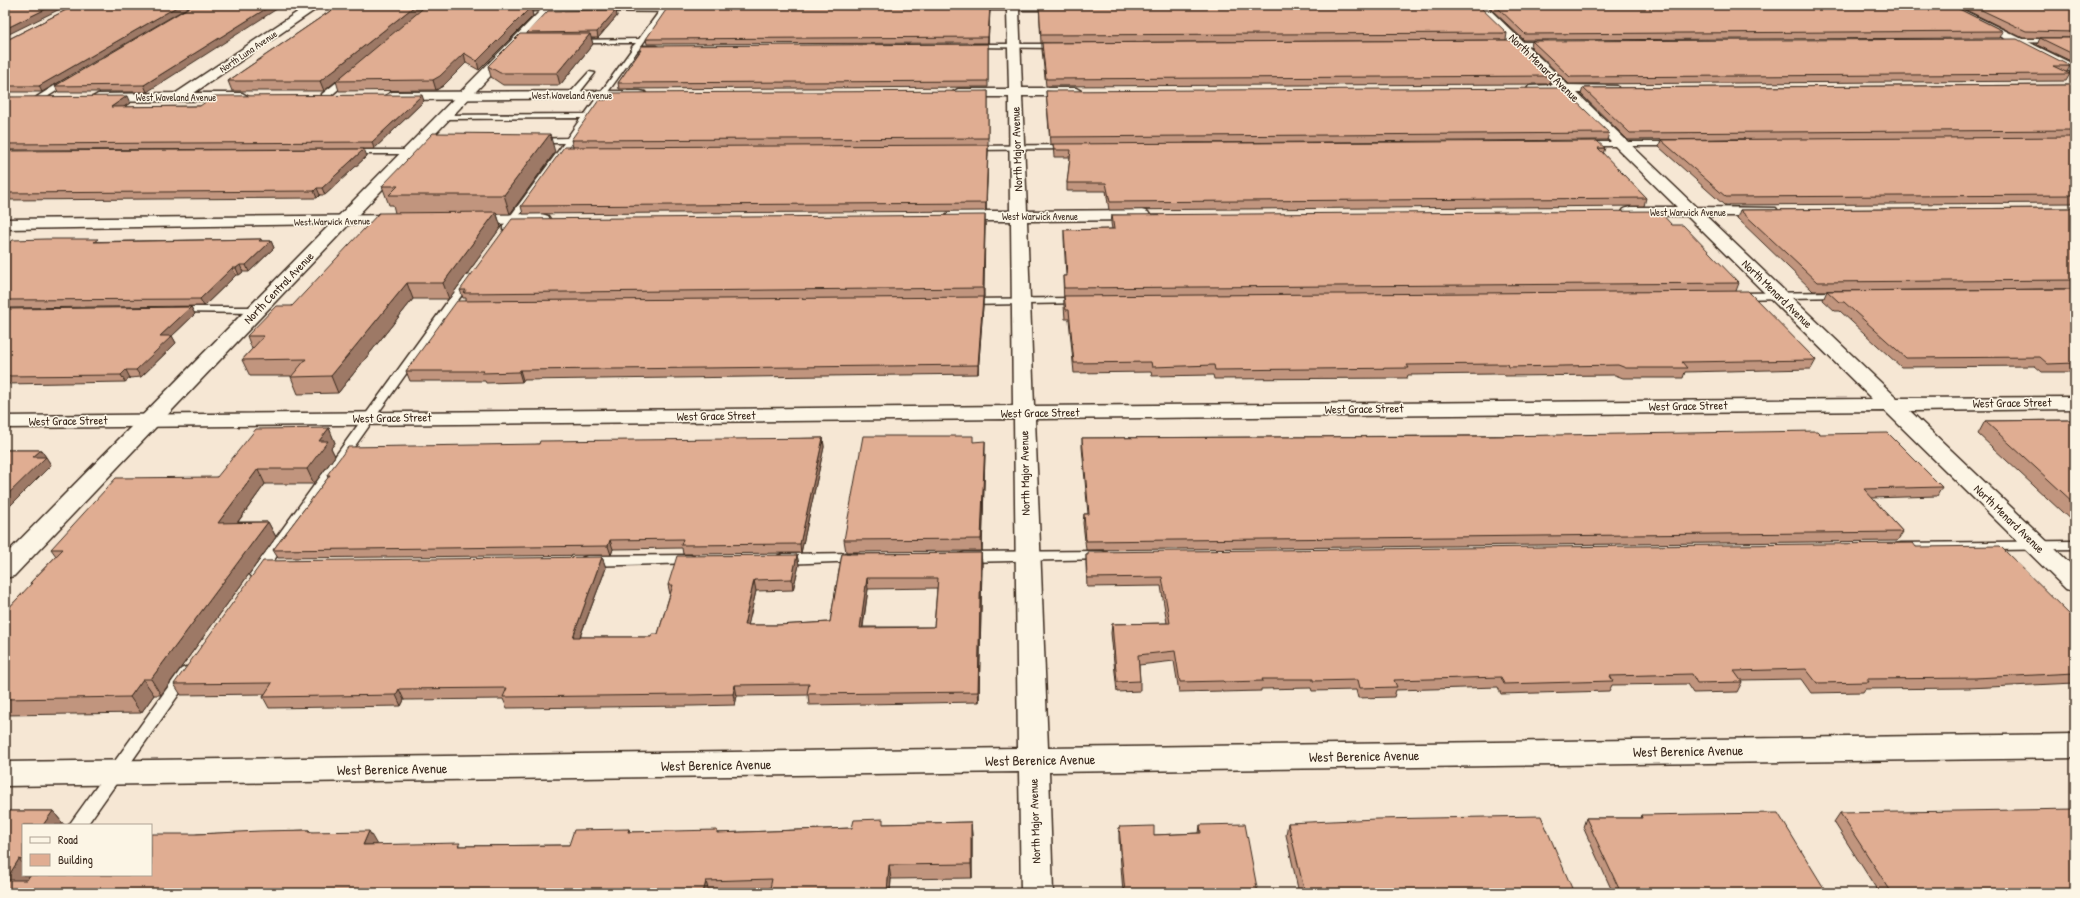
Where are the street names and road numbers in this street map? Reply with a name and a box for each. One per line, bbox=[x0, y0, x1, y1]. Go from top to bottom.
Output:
street label: North Luna Avenue bbox=[217, 27, 280, 76]
street label: North Menard Avenue bbox=[1505, 29, 1584, 106]
street label: West Waveland Avenue bbox=[532, 89, 612, 102]
street label: West Waveland Avenue bbox=[136, 91, 216, 104]
street label: North Major Avenue bbox=[1007, 106, 1026, 192]
street label: West Warwick Avenue bbox=[1650, 206, 1726, 219]
street label: West Warwick Avenue bbox=[1002, 210, 1078, 223]
street label: West Warwick Avenue bbox=[294, 214, 370, 229]
street label: North Central Avenue bbox=[240, 248, 318, 328]
street label: North Menard Avenue bbox=[1738, 255, 1817, 332]
street label: West Grace Street bbox=[1972, 393, 2052, 412]
street label: West Grace Street bbox=[1648, 396, 1728, 415]
street label: West Grace Street bbox=[1324, 399, 1404, 418]
street label: West Grace Street bbox=[1000, 403, 1080, 422]
street label: West Grace Street bbox=[676, 406, 756, 425]
street label: West Grace Street bbox=[352, 408, 432, 427]
street label: West Grace Street bbox=[28, 411, 108, 430]
street label: North Major Avenue bbox=[1015, 430, 1034, 516]
street label: North Menard Avenue bbox=[1970, 480, 2049, 557]
street label: West Berenice Avenue bbox=[1633, 740, 1744, 761]
street label: West Berenice Avenue bbox=[1309, 745, 1420, 766]
street label: West Berenice Avenue bbox=[985, 749, 1096, 770]
street label: West Berenice Avenue bbox=[661, 754, 772, 775]
street label: West Berenice Avenue bbox=[337, 758, 448, 779]
street label: North Major Avenue bbox=[1025, 778, 1044, 864]

